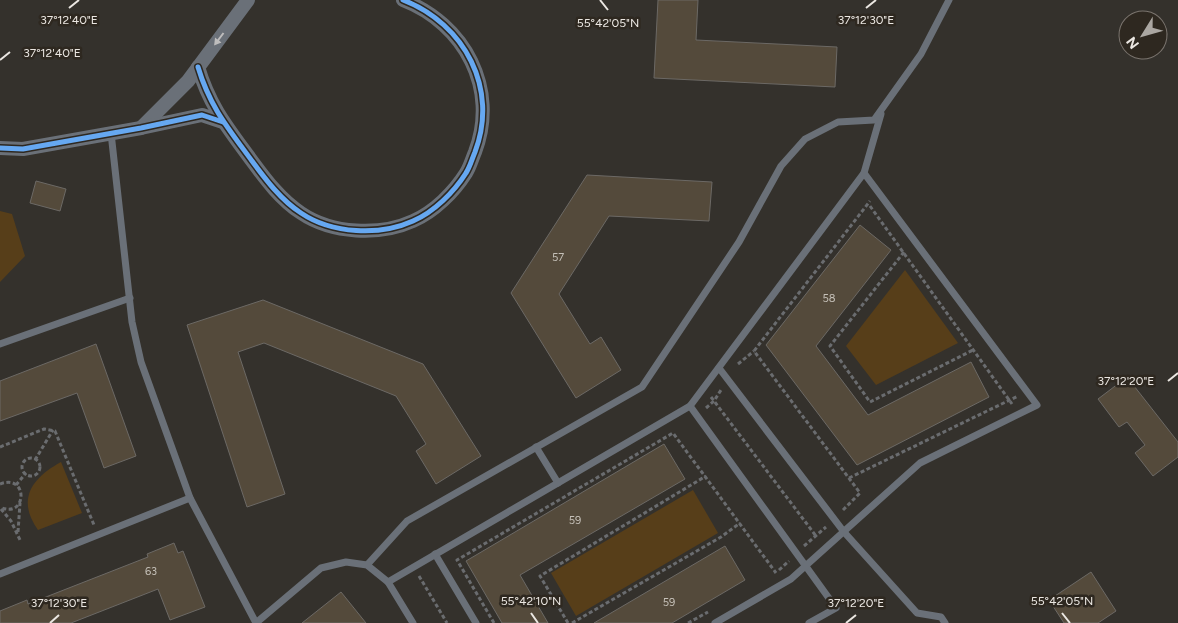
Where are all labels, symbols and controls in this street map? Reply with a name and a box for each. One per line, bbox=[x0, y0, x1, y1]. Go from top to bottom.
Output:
north arrow bbox=[1118, 10, 1168, 60]
text: 37°12'40"E bbox=[40, 13, 98, 27]
text: 37°12'30"E bbox=[838, 13, 894, 27]
text: 55°42'05"N bbox=[577, 16, 639, 30]
one-way arrow bbox=[214, 32, 224, 46]
text: N bbox=[1123, 33, 1143, 52]
text: 37°12'40"E bbox=[23, 46, 81, 60]
house number: 57 bbox=[552, 251, 564, 264]
house number: 58 bbox=[822, 292, 836, 305]
text: 37°12'20"E bbox=[1098, 374, 1154, 388]
house number: 59 bbox=[569, 514, 581, 527]
house number: 63 bbox=[145, 565, 157, 578]
text: 55°42'10"N bbox=[501, 594, 561, 608]
text: 55°42'05"N bbox=[1031, 594, 1093, 608]
text: 37°12'30"E bbox=[31, 596, 87, 610]
house number: 59 bbox=[663, 596, 675, 609]
text: 37°12'20"E bbox=[828, 596, 884, 610]

